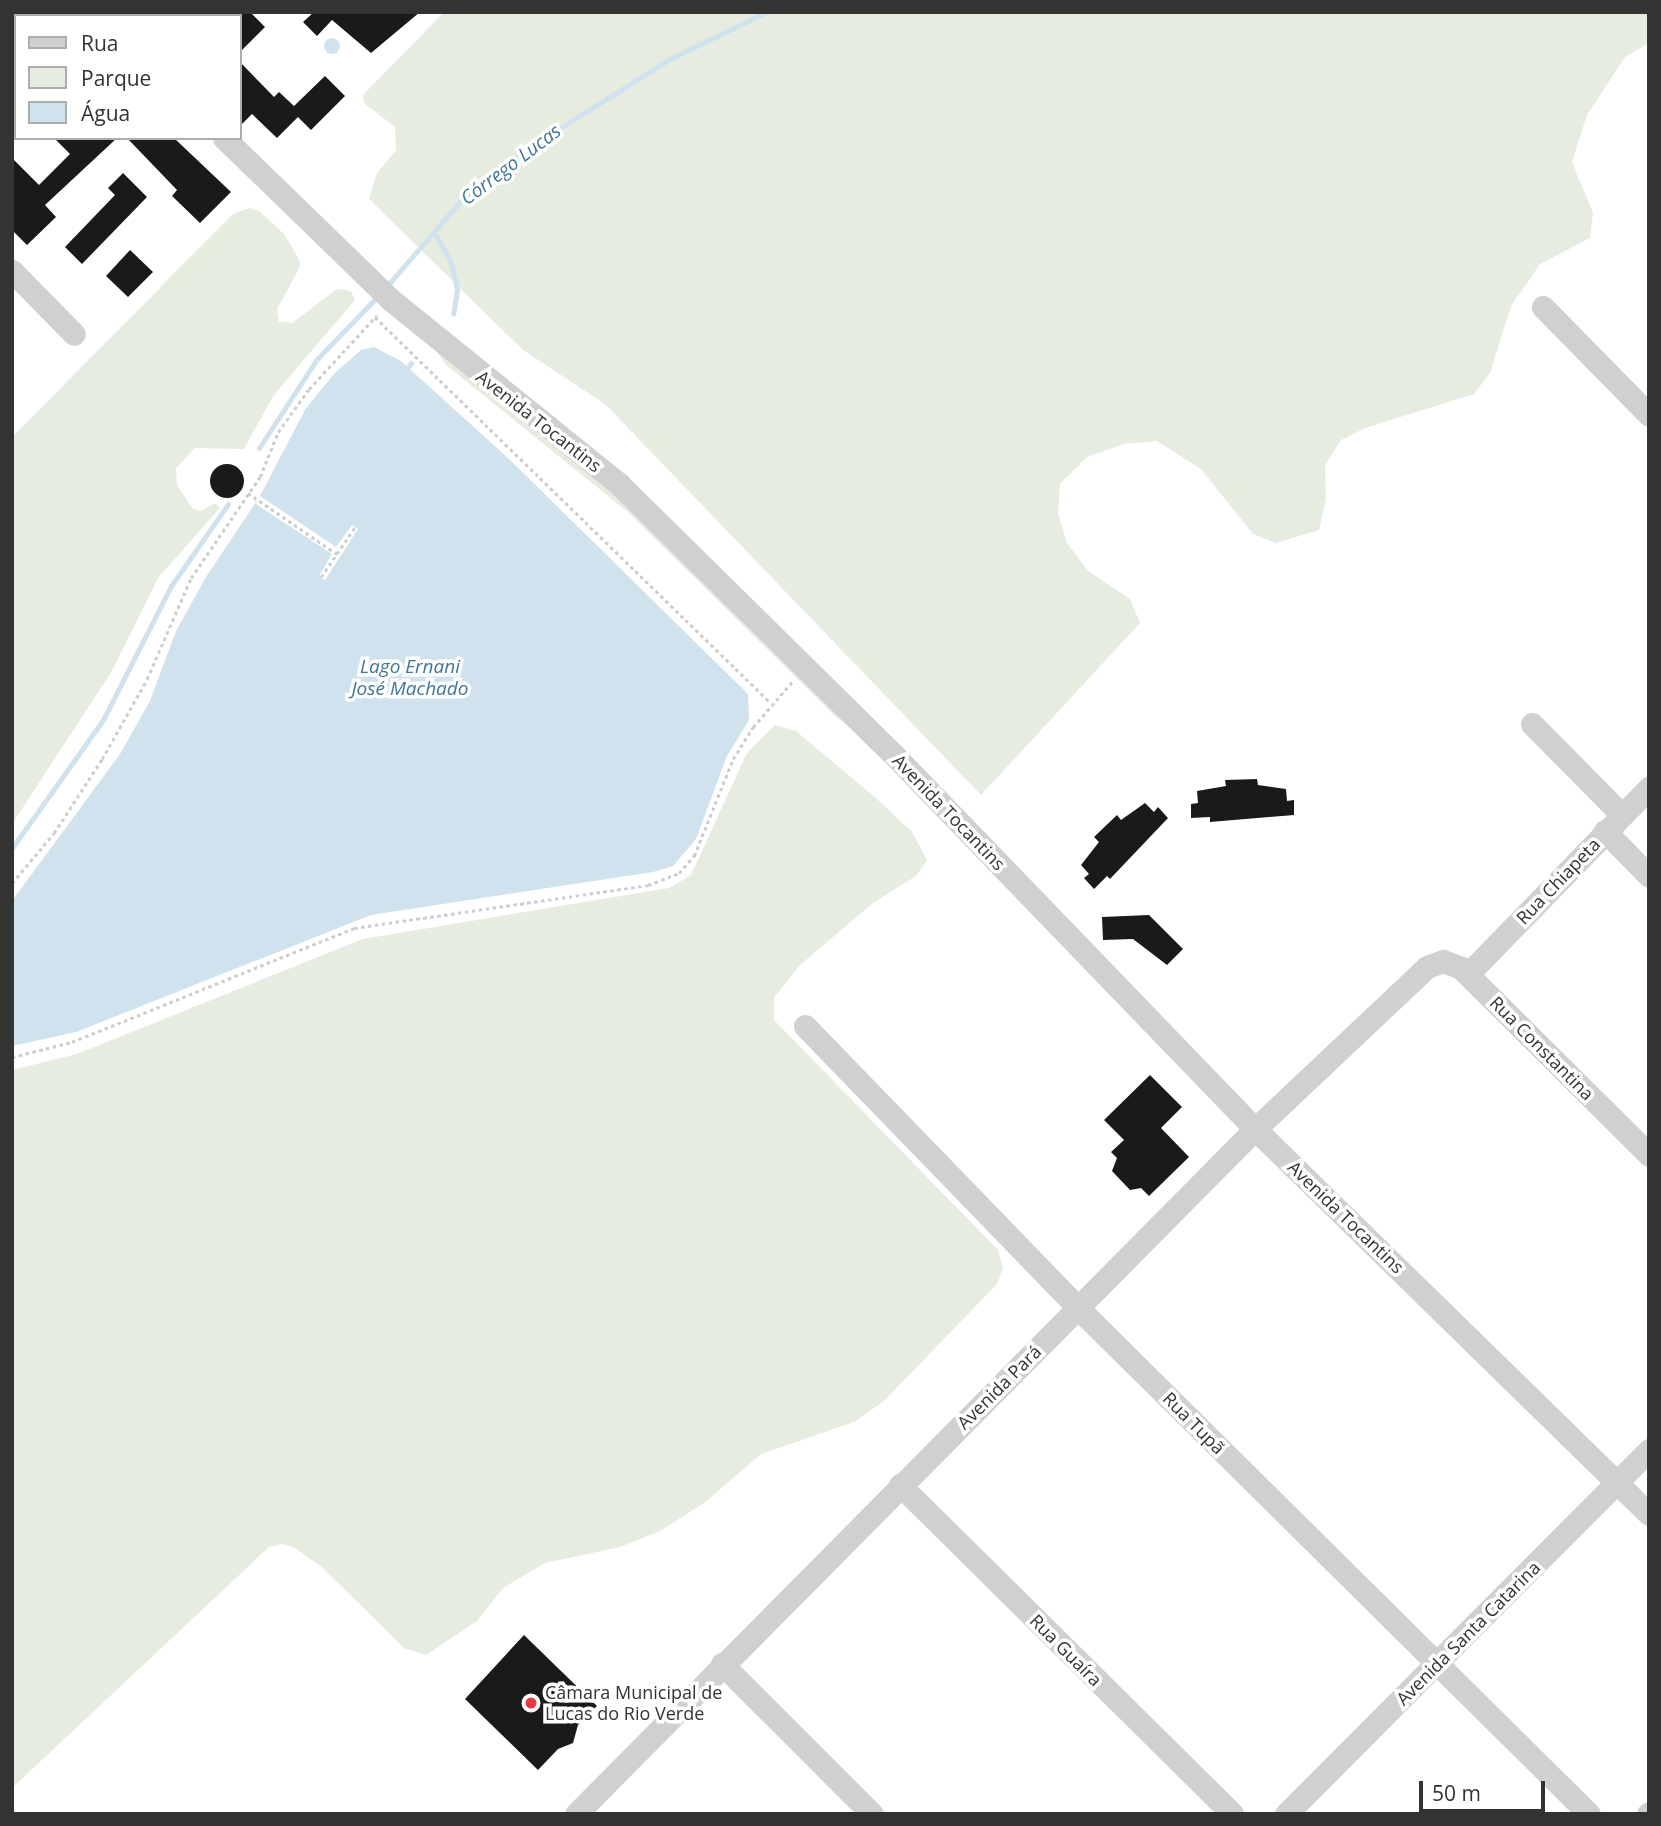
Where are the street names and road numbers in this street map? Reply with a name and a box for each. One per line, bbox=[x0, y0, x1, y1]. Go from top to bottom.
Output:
street label: Avenida Tocantins bbox=[472, 365, 606, 477]
street label: Avenida Tocantins bbox=[888, 750, 1010, 874]
street label: Rua Chiapeta bbox=[1512, 833, 1604, 929]
street label: Rua Constantina bbox=[1486, 992, 1598, 1104]
street label: Avenida Tocantins bbox=[1284, 1156, 1408, 1278]
street label: Avenida Pará bbox=[952, 1340, 1046, 1434]
street label: Rua Tupã bbox=[1159, 1388, 1229, 1458]
street label: Avenida Santa Catarina bbox=[1392, 1557, 1544, 1709]
street label: Rua Guaíra bbox=[1026, 1610, 1106, 1690]

